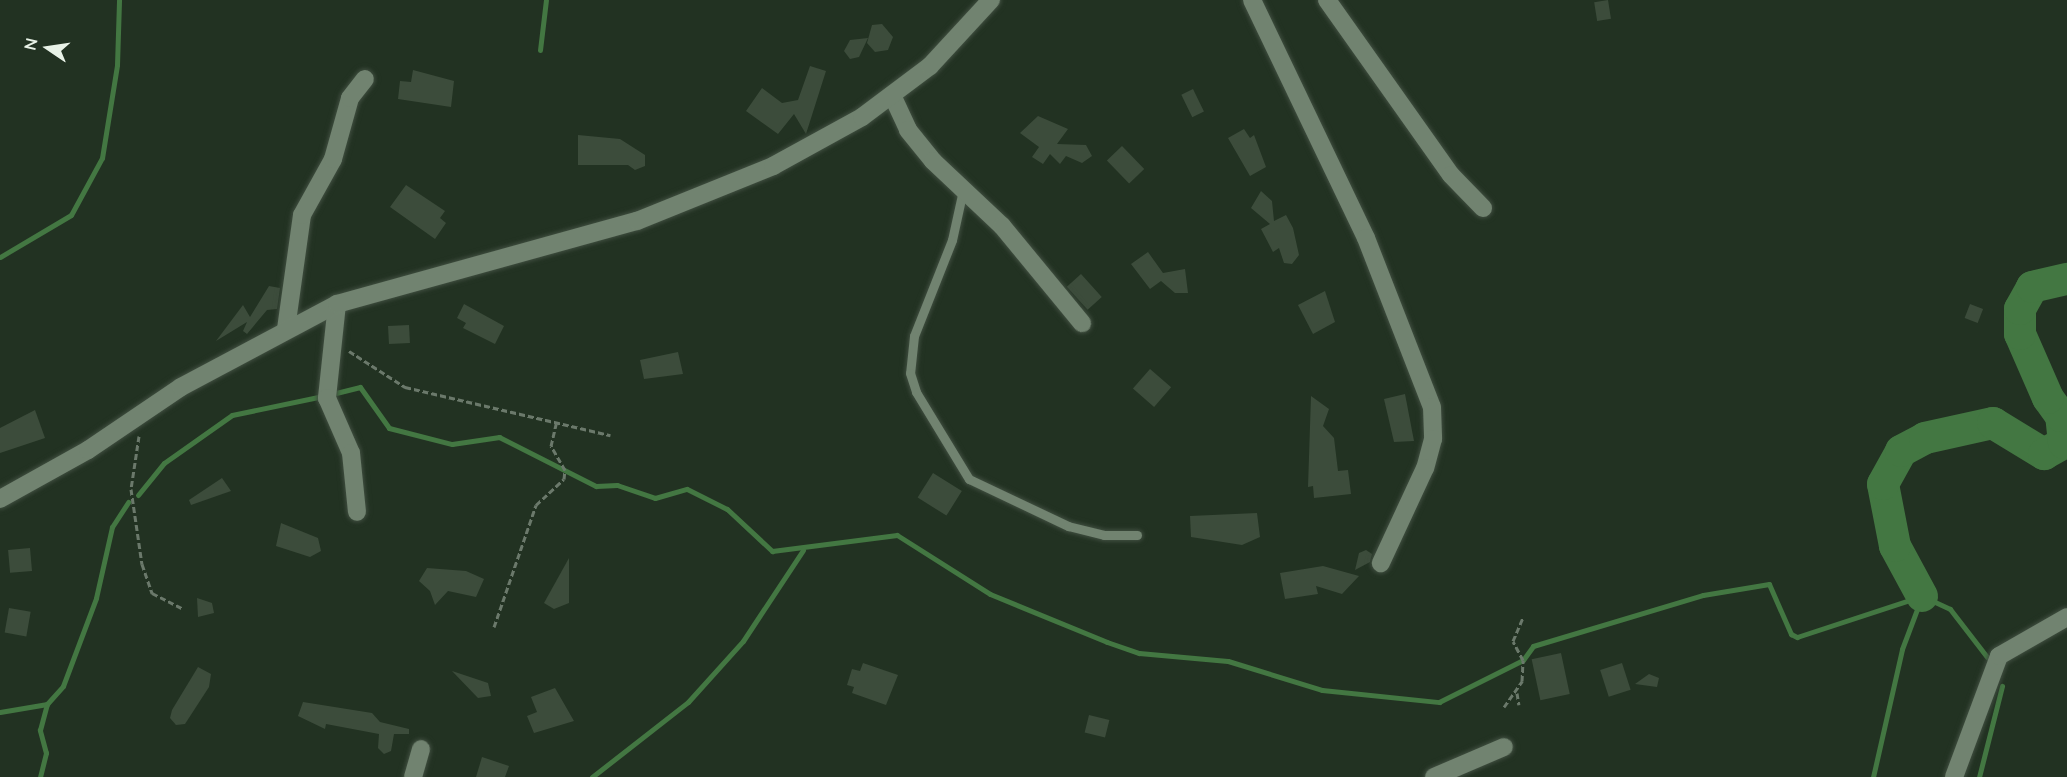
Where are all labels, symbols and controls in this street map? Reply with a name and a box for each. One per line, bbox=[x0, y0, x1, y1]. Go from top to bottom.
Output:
north arrow bbox=[18, 18, 78, 78]
text: N bbox=[19, 36, 42, 52]

